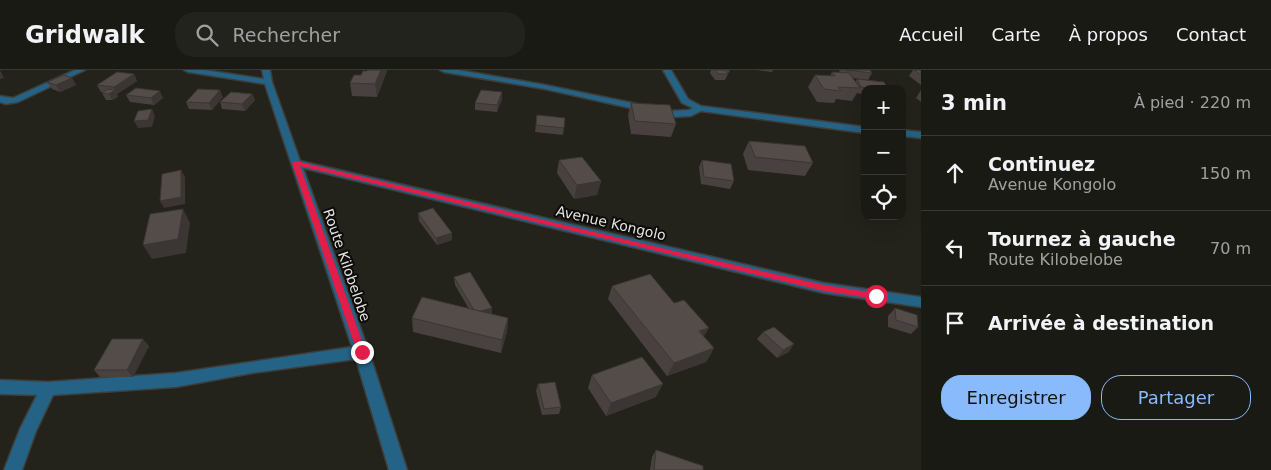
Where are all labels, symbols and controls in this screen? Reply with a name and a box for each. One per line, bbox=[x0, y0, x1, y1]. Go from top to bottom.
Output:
search box bbox=[175, 12, 525, 57]
text: Gridwalk bbox=[25, 21, 145, 49]
icon: search bbox=[193, 21, 221, 49]
text: Rechercher bbox=[233, 24, 340, 46]
text: Accueil bbox=[899, 24, 964, 45]
text: Carte bbox=[992, 24, 1041, 45]
text: À propos bbox=[1069, 24, 1148, 45]
text: Contact bbox=[1176, 24, 1246, 45]
map controls bbox=[861, 85, 906, 220]
button: + bbox=[861, 85, 906, 130]
text: 3 min bbox=[941, 91, 1007, 115]
text: À pied · 220 m bbox=[1134, 93, 1251, 112]
button: − bbox=[861, 130, 906, 175]
text: Continuez bbox=[988, 153, 1095, 175]
icon: ahead bbox=[941, 159, 969, 187]
text: 150 m bbox=[1200, 164, 1251, 183]
button: locate bbox=[861, 175, 906, 220]
text: Avenue Kongolo bbox=[988, 175, 1116, 194]
street label: Avenue Kongolo bbox=[554, 203, 668, 243]
street label: Route Kilobelobe bbox=[320, 207, 374, 323]
text: Tournez à gauche bbox=[988, 228, 1176, 250]
icon: left bbox=[941, 234, 969, 262]
text: 70 m bbox=[1210, 239, 1251, 258]
text: Route Kilobelobe bbox=[988, 250, 1123, 269]
route start bbox=[865, 285, 888, 308]
icon: arrive bbox=[941, 309, 969, 337]
text: Arrivée à destination bbox=[988, 312, 1214, 334]
route end bbox=[351, 341, 374, 364]
button: Enregistrer bbox=[941, 375, 1091, 420]
button: Partager bbox=[1101, 375, 1251, 420]

